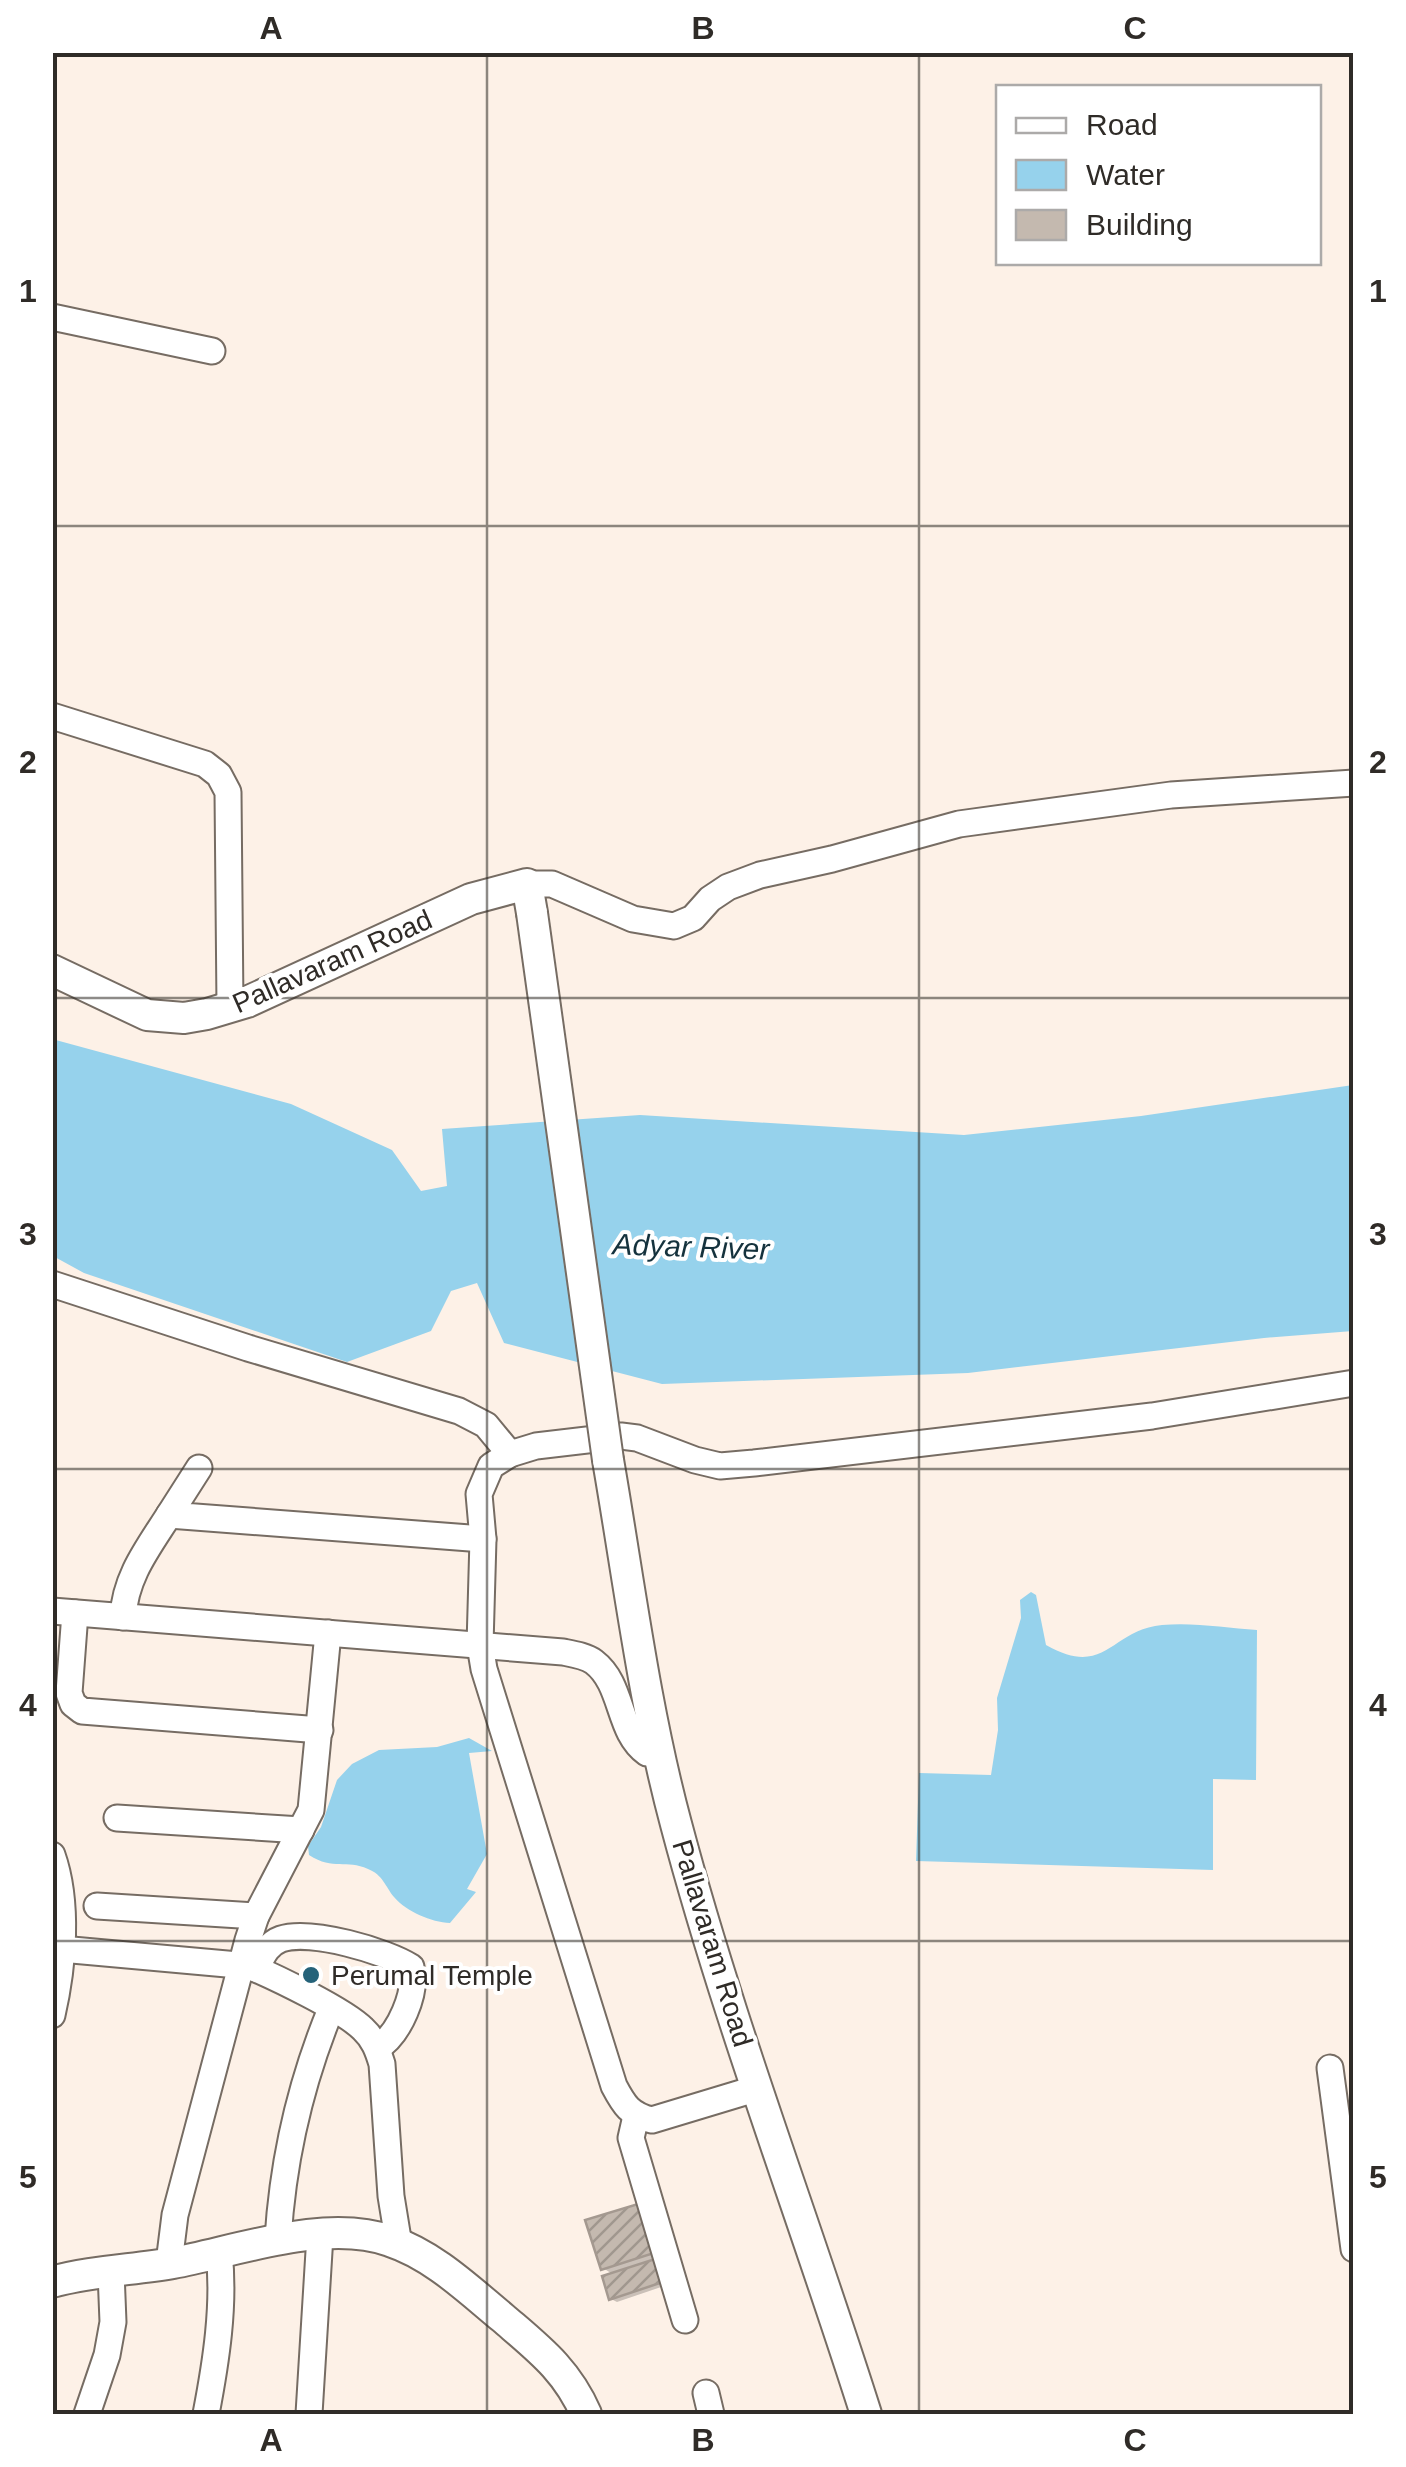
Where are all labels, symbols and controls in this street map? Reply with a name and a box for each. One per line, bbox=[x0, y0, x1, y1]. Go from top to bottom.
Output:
text: A bbox=[259, 10, 283, 46]
text: B bbox=[691, 10, 715, 46]
text: C bbox=[1123, 10, 1147, 46]
legend bbox=[996, 85, 1321, 265]
text: Road bbox=[1086, 108, 1158, 141]
text: Water bbox=[1086, 158, 1165, 191]
text: Building bbox=[1086, 208, 1193, 241]
text: 1 bbox=[19, 273, 37, 309]
text: 1 bbox=[1369, 273, 1387, 309]
text: 2 bbox=[19, 744, 37, 780]
text: 2 bbox=[1369, 744, 1387, 780]
street label: Pallavaram Road bbox=[228, 904, 437, 1019]
text: 3 bbox=[19, 1216, 37, 1252]
text: 3 bbox=[1369, 1216, 1387, 1252]
water label: Adyar River bbox=[610, 1227, 771, 1266]
text: 4 bbox=[19, 1687, 37, 1723]
text: 4 bbox=[1369, 1687, 1387, 1723]
street label: Pallavaram Road bbox=[666, 1836, 759, 2050]
place label: Perumal Temple bbox=[331, 1960, 533, 1991]
marker: Perumal Temple bbox=[300, 1964, 322, 1986]
text: 5 bbox=[19, 2159, 37, 2195]
text: 5 bbox=[1369, 2159, 1387, 2195]
text: A bbox=[259, 2422, 283, 2458]
text: B bbox=[691, 2422, 715, 2458]
text: C bbox=[1123, 2422, 1147, 2458]

